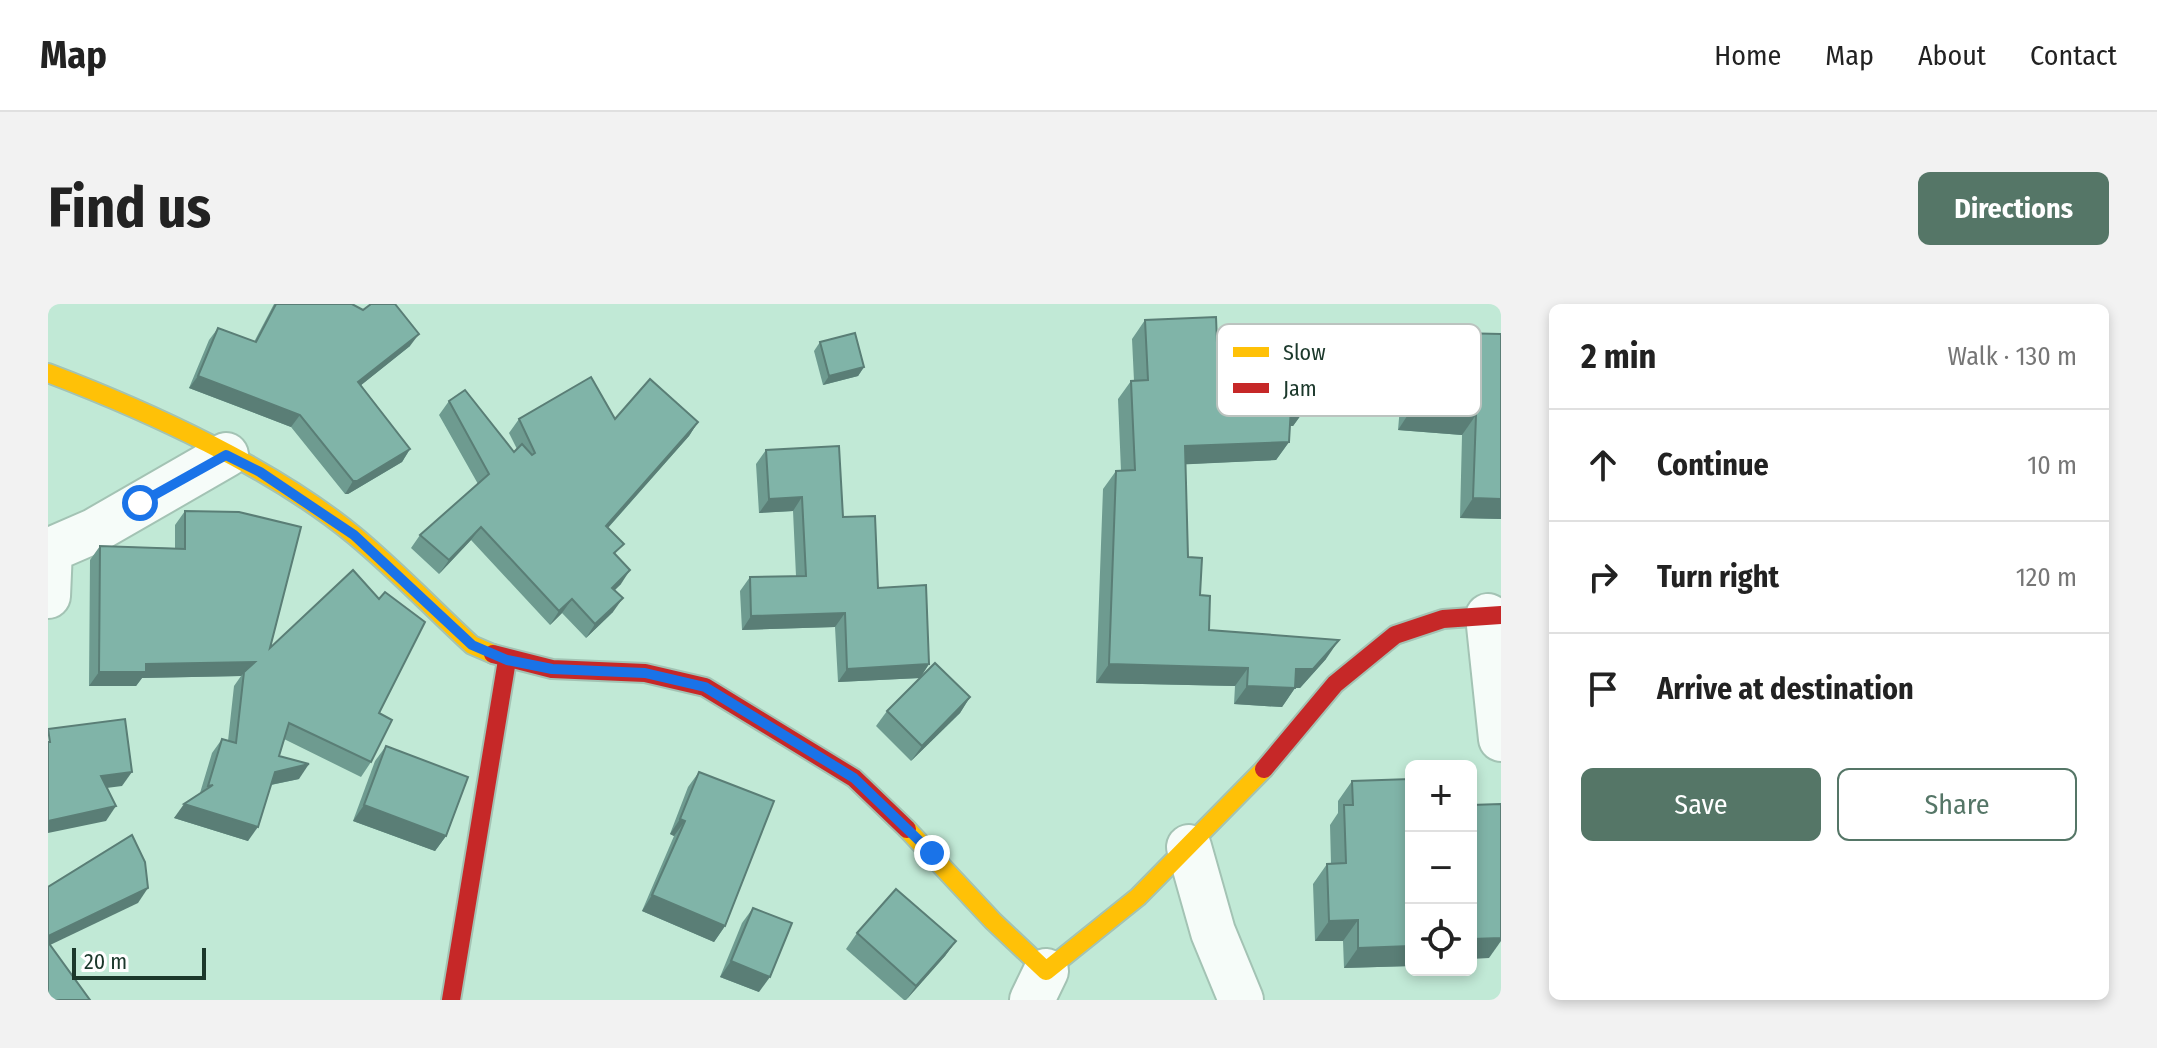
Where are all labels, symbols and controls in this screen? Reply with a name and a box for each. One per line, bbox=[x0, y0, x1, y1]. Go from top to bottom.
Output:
text: Map bbox=[40, 32, 107, 78]
text: Home bbox=[1714, 39, 1781, 72]
text: Map bbox=[1825, 39, 1874, 72]
text: About bbox=[1918, 39, 1986, 72]
text: Contact bbox=[2030, 39, 2117, 72]
button: Directions bbox=[1918, 172, 2109, 245]
text: Find us bbox=[48, 175, 211, 242]
legend bbox=[1217, 324, 1481, 416]
text: 2 min bbox=[1581, 336, 1656, 377]
text: Slow bbox=[1283, 339, 1326, 366]
text: Walk · 130 m bbox=[1948, 341, 2077, 372]
text: Jam bbox=[1283, 375, 1317, 402]
icon: ahead bbox=[1581, 443, 1625, 487]
text: Continue bbox=[1657, 447, 1769, 483]
text: 10 m bbox=[2027, 450, 2077, 481]
route start bbox=[122, 485, 158, 521]
icon: right bbox=[1581, 555, 1625, 599]
text: Turn right bbox=[1657, 559, 1779, 595]
text: 120 m bbox=[2016, 562, 2077, 593]
icon: arrive bbox=[1581, 667, 1625, 711]
text: Arrive at destination bbox=[1657, 671, 1914, 707]
map controls bbox=[1405, 760, 1477, 976]
button: + bbox=[1405, 760, 1477, 832]
button: Save bbox=[1581, 768, 1821, 841]
button: Share bbox=[1837, 768, 2077, 841]
button: − bbox=[1405, 832, 1477, 904]
route end bbox=[914, 835, 950, 871]
button: locate bbox=[1405, 904, 1477, 976]
scale bar bbox=[72, 944, 206, 980]
text: 20 m bbox=[84, 948, 127, 975]

